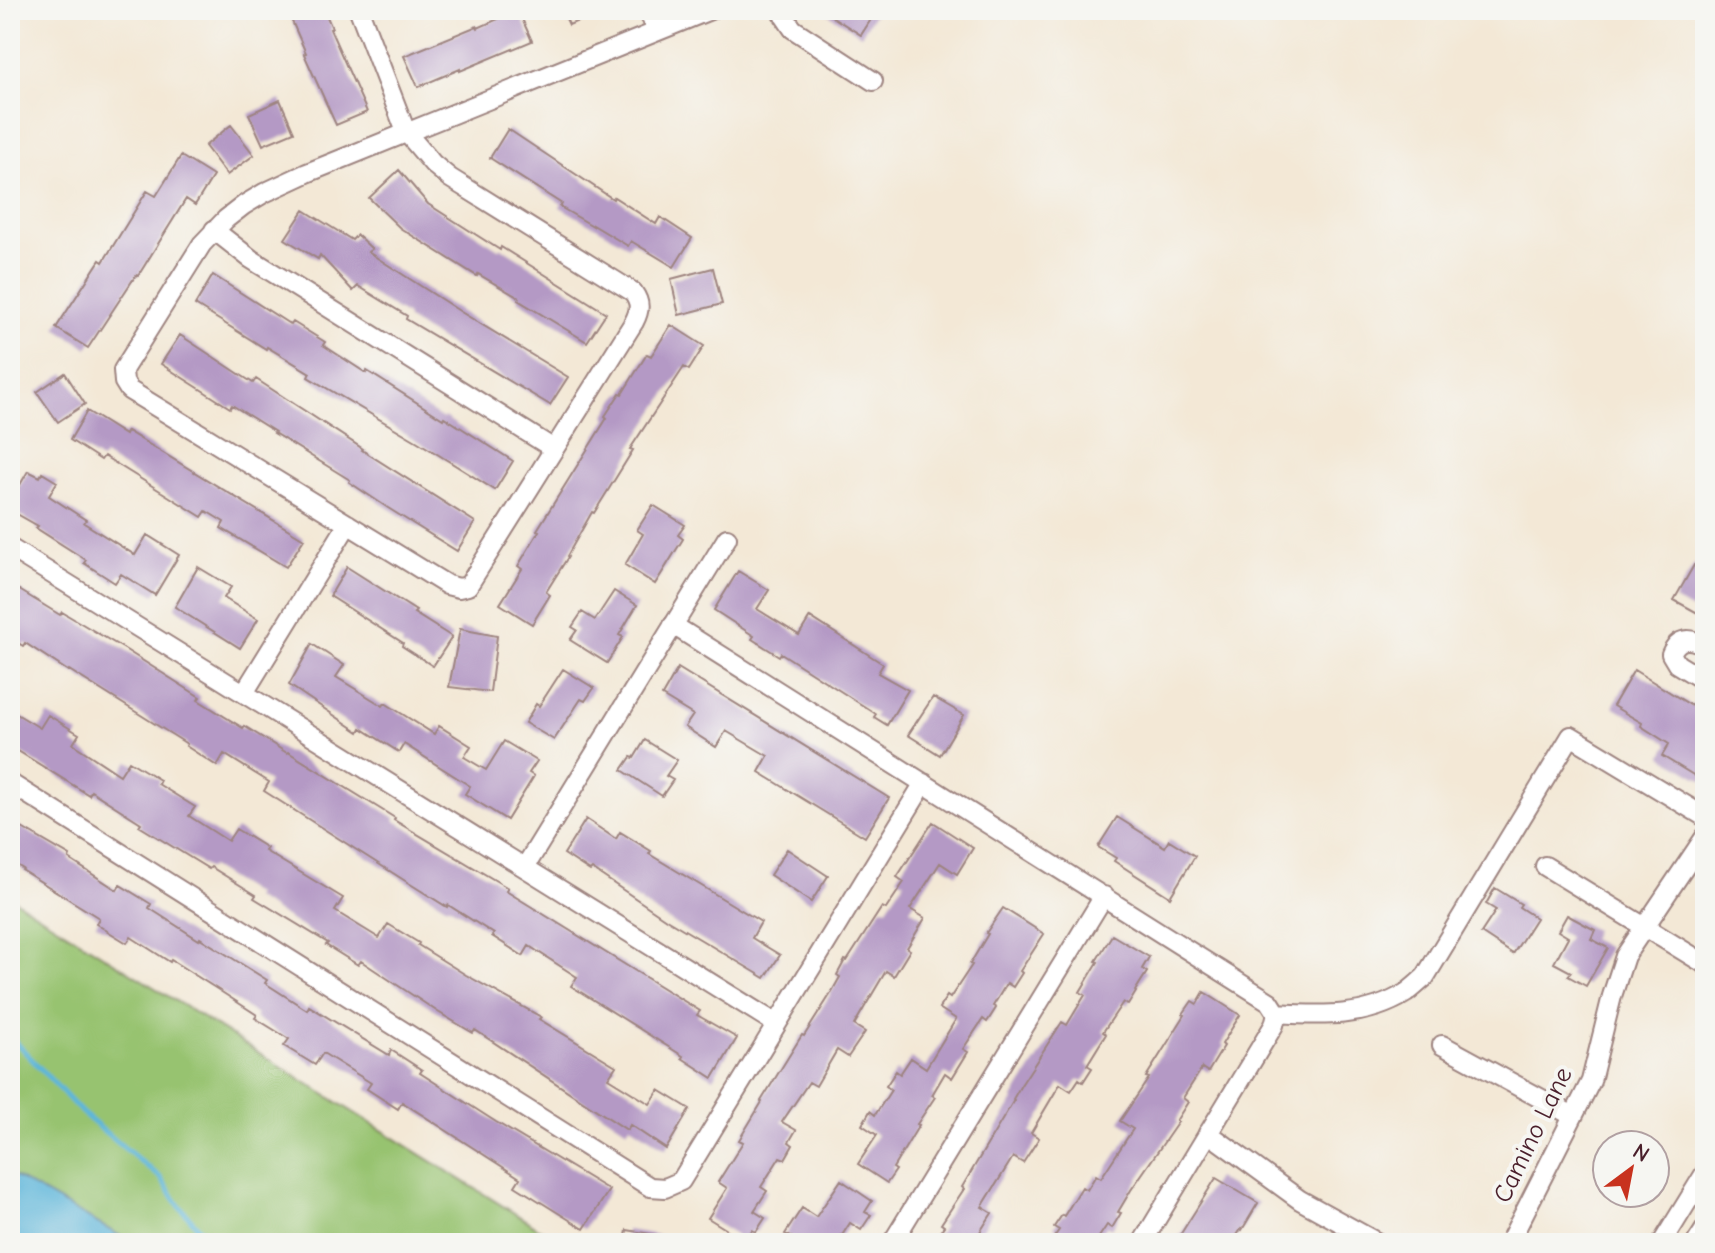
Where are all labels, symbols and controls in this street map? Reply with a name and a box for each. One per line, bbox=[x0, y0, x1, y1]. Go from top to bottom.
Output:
street label: Camino Lane bbox=[1487, 1062, 1579, 1208]
north arrow bbox=[1591, 1129, 1671, 1209]
text: N bbox=[1628, 1138, 1654, 1168]

